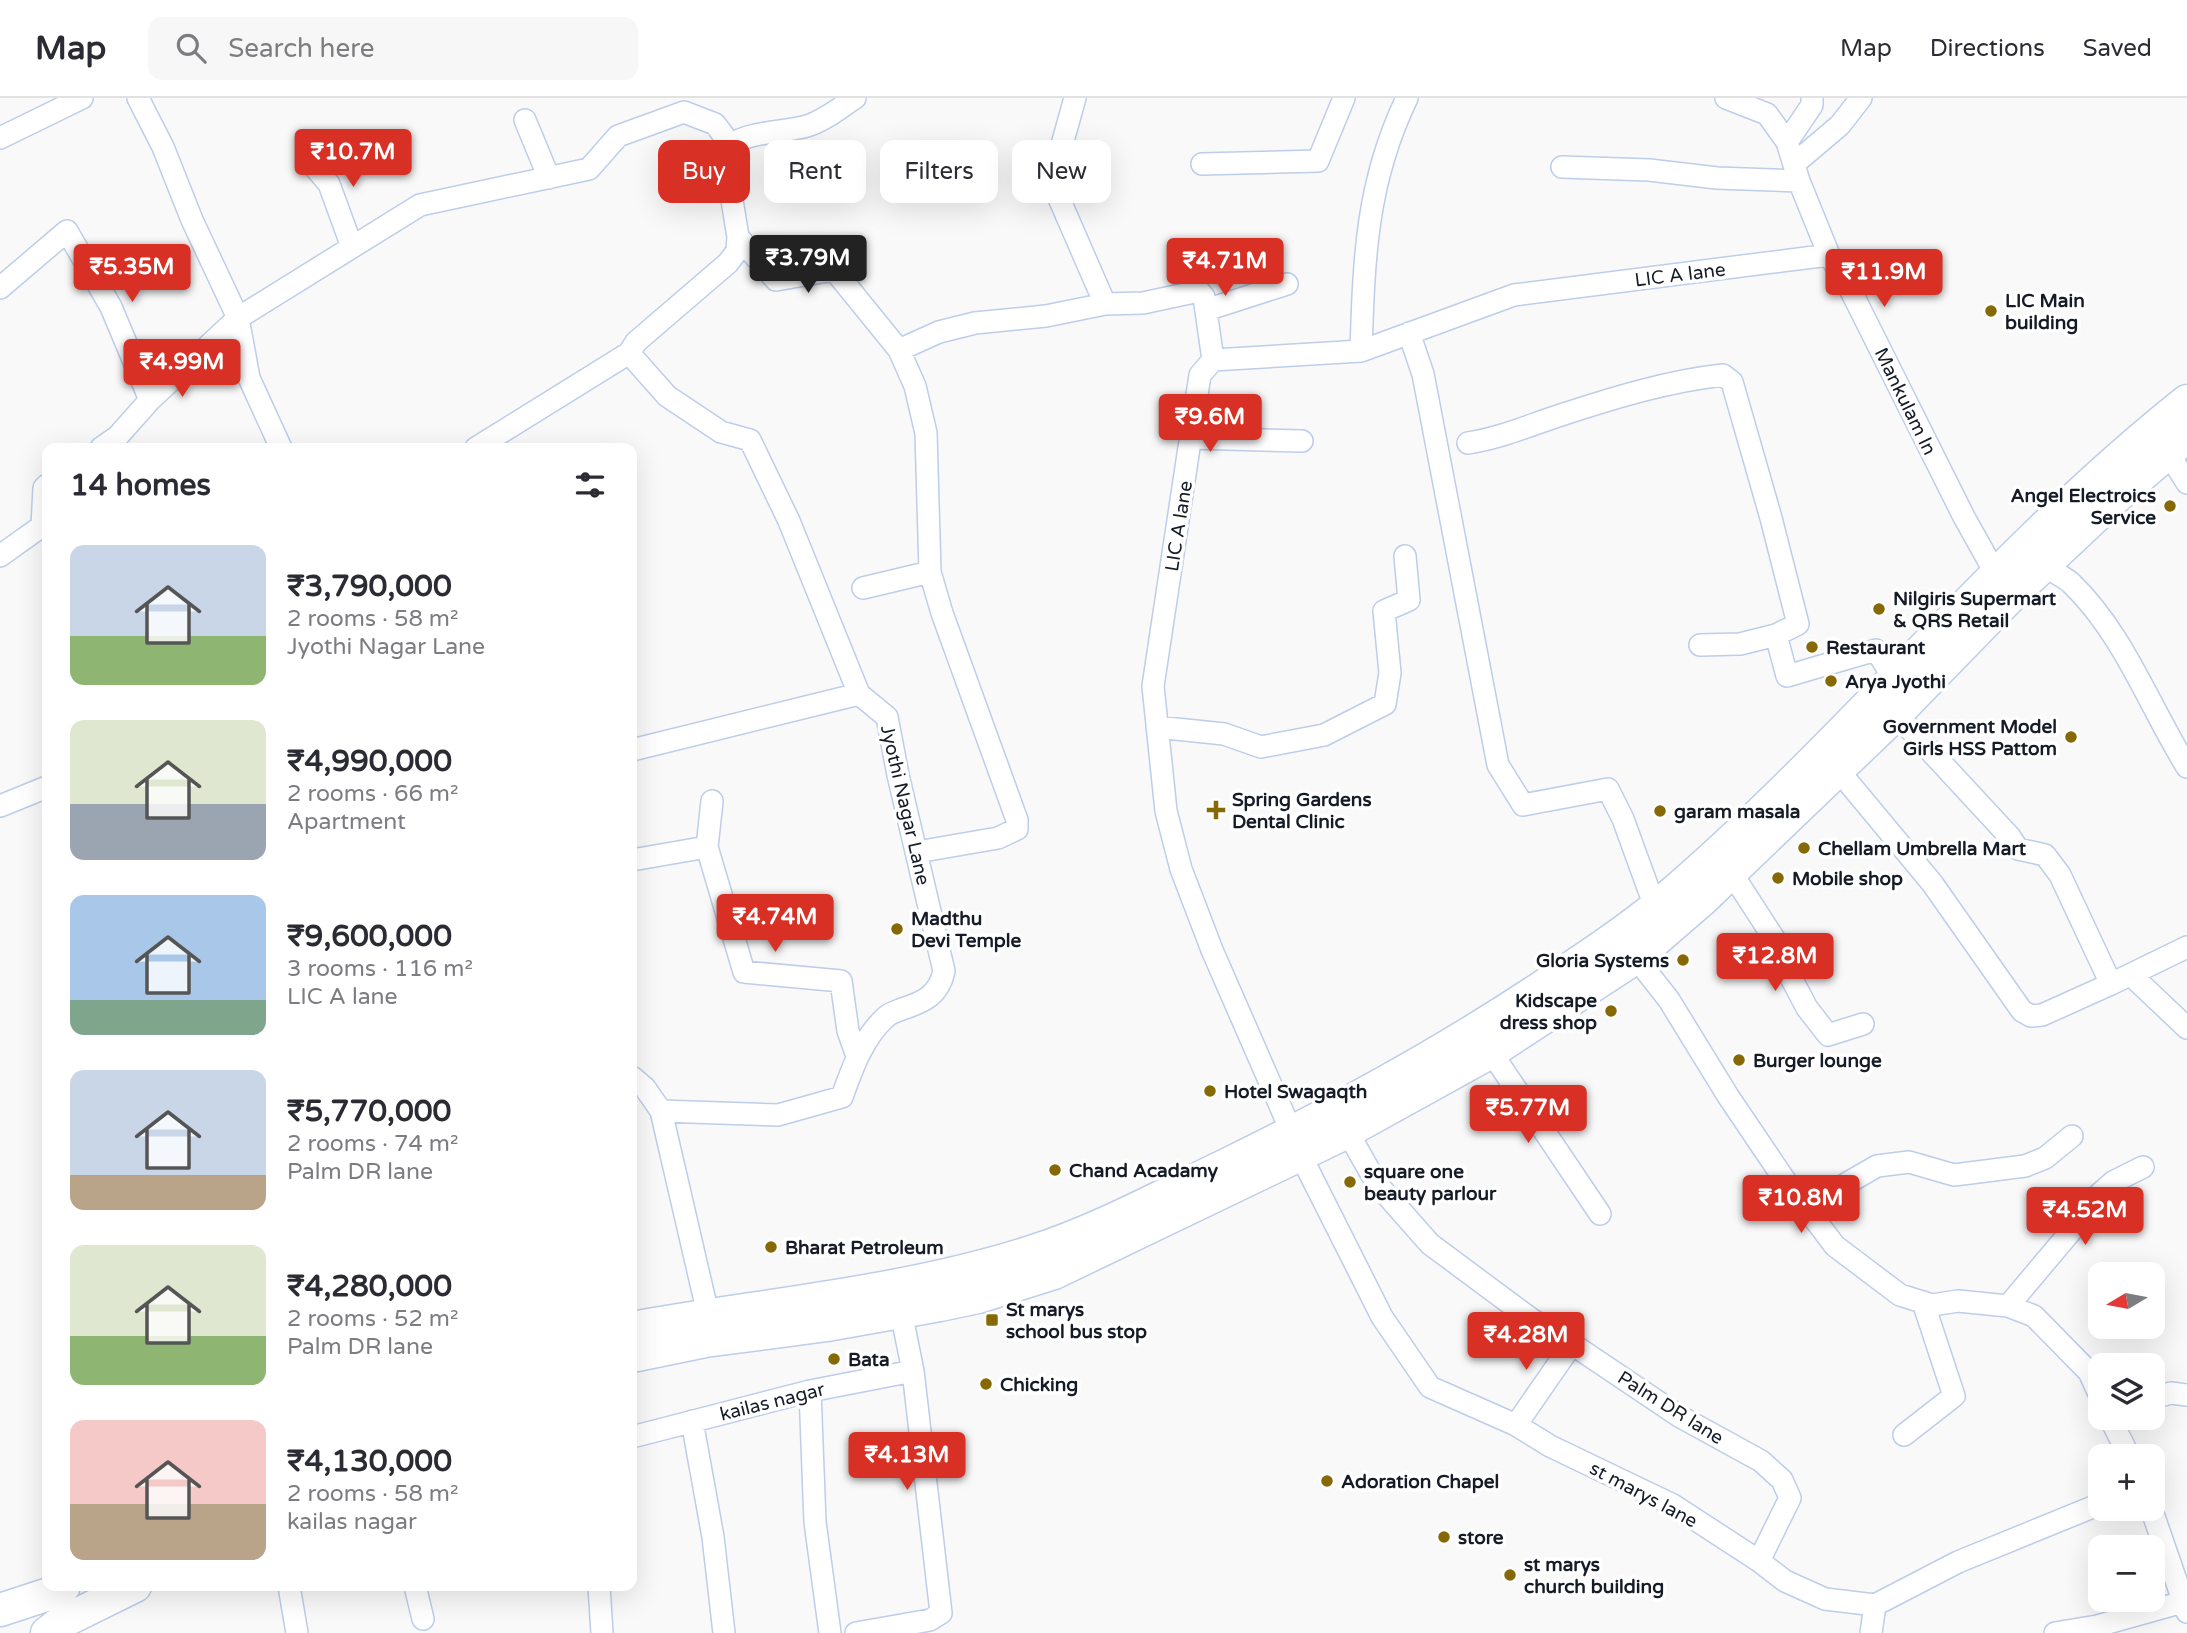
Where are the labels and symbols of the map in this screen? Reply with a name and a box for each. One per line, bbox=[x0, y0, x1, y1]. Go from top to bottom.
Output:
pin: ₹10.7M bbox=[296, 130, 410, 189]
pin: ₹3.79M bbox=[751, 236, 865, 295]
pin: ₹4.71M bbox=[1168, 238, 1282, 298]
pin: ₹5.35M bbox=[75, 244, 189, 304]
pin: ₹11.9M bbox=[1827, 250, 1941, 309]
street label: LIC A lane bbox=[1633, 259, 1727, 291]
place label: LIC Main building bbox=[2005, 290, 2085, 335]
marker: LIC Main building bbox=[1983, 303, 1999, 319]
pin: ₹4.99M bbox=[125, 340, 239, 399]
street label: Mankulam ln bbox=[1870, 344, 1941, 459]
pin: ₹9.6M bbox=[1161, 394, 1259, 454]
street label: LIC A lane bbox=[1161, 479, 1197, 573]
place label: Angel Electroics Service bbox=[2010, 485, 2156, 529]
marker: Angel Electroics Service bbox=[2162, 498, 2178, 514]
place label: Nilgiris Supermart & QRS Retail bbox=[1893, 588, 2057, 632]
marker: Nilgiris Supermart & QRS Retail bbox=[1871, 601, 1887, 617]
place label: Restaurant bbox=[1826, 637, 1926, 659]
marker: Restaurant bbox=[1804, 639, 1820, 655]
place label: Arya Jyothi bbox=[1845, 671, 1946, 694]
marker: Arya Jyothi bbox=[1823, 673, 1839, 689]
place label: Government Model Girls HSS Pattom bbox=[1883, 716, 2057, 760]
street label: Jyothi Nagar Lane bbox=[876, 723, 934, 887]
marker: Government Model Girls HSS Pattom bbox=[2063, 729, 2079, 745]
place label: Spring Gardens Dental Clinic bbox=[1232, 789, 1372, 833]
marker: Spring Gardens Dental Clinic bbox=[1206, 800, 1226, 820]
place label: garam masala bbox=[1674, 801, 1800, 824]
marker: garam masala bbox=[1652, 803, 1668, 819]
place label: Chellam Umbrella Mart bbox=[1818, 838, 2027, 860]
marker: Chellam Umbrella Mart bbox=[1796, 840, 1812, 856]
place label: Mobile shop bbox=[1792, 868, 1903, 891]
marker: Mobile shop bbox=[1770, 870, 1786, 886]
pin: ₹4.74M bbox=[718, 894, 832, 954]
place label: Madthu Devi Temple bbox=[911, 908, 1022, 953]
marker: Madthu Devi Temple bbox=[889, 921, 905, 937]
pin: ₹12.8M bbox=[1718, 934, 1832, 993]
place label: Gloria Systems bbox=[1536, 950, 1669, 973]
marker: Gloria Systems bbox=[1675, 952, 1691, 968]
place label: Kidscape dress shop bbox=[1500, 990, 1597, 1035]
marker: Kidscape dress shop bbox=[1603, 1003, 1619, 1019]
place label: Burger lounge bbox=[1753, 1050, 1882, 1073]
marker: Burger lounge bbox=[1731, 1052, 1747, 1068]
place label: Hotel Swagaqth bbox=[1224, 1081, 1367, 1104]
marker: Hotel Swagaqth bbox=[1202, 1083, 1218, 1099]
pin: ₹5.77M bbox=[1471, 1086, 1585, 1145]
place label: Chand Acadamy bbox=[1069, 1160, 1219, 1183]
place label: square one beauty parlour bbox=[1364, 1161, 1497, 1206]
marker: Chand Acadamy bbox=[1047, 1162, 1063, 1178]
marker: square one beauty parlour bbox=[1342, 1174, 1358, 1190]
pin: ₹10.8M bbox=[1744, 1176, 1858, 1235]
pin: ₹4.52M bbox=[2028, 1188, 2142, 1247]
place label: Bharat Petroleum bbox=[785, 1237, 944, 1259]
marker: Bharat Petroleum bbox=[763, 1239, 779, 1255]
north arrow bbox=[2088, 1262, 2165, 1339]
place label: St marys school bus stop bbox=[1006, 1299, 1147, 1344]
marker: St marys school bus stop bbox=[984, 1312, 1000, 1328]
pin: ₹4.28M bbox=[1469, 1312, 1583, 1372]
place label: Bata bbox=[848, 1349, 890, 1371]
marker: Bata bbox=[826, 1351, 842, 1367]
street label: Palm DR lane bbox=[1614, 1367, 1727, 1449]
place label: Chicking bbox=[1000, 1374, 1078, 1397]
marker: Chicking bbox=[978, 1376, 994, 1392]
street label: kailas nagar bbox=[718, 1378, 828, 1426]
pin: ₹4.13M bbox=[850, 1432, 964, 1492]
street label: st marys lane bbox=[1586, 1457, 1701, 1532]
place label: Adoration Chapel bbox=[1341, 1471, 1499, 1494]
marker: Adoration Chapel bbox=[1319, 1473, 1335, 1489]
place label: store bbox=[1458, 1527, 1504, 1549]
marker: store bbox=[1436, 1529, 1452, 1545]
place label: st marys church building bbox=[1524, 1554, 1664, 1599]
marker: st marys church building bbox=[1502, 1567, 1518, 1583]

